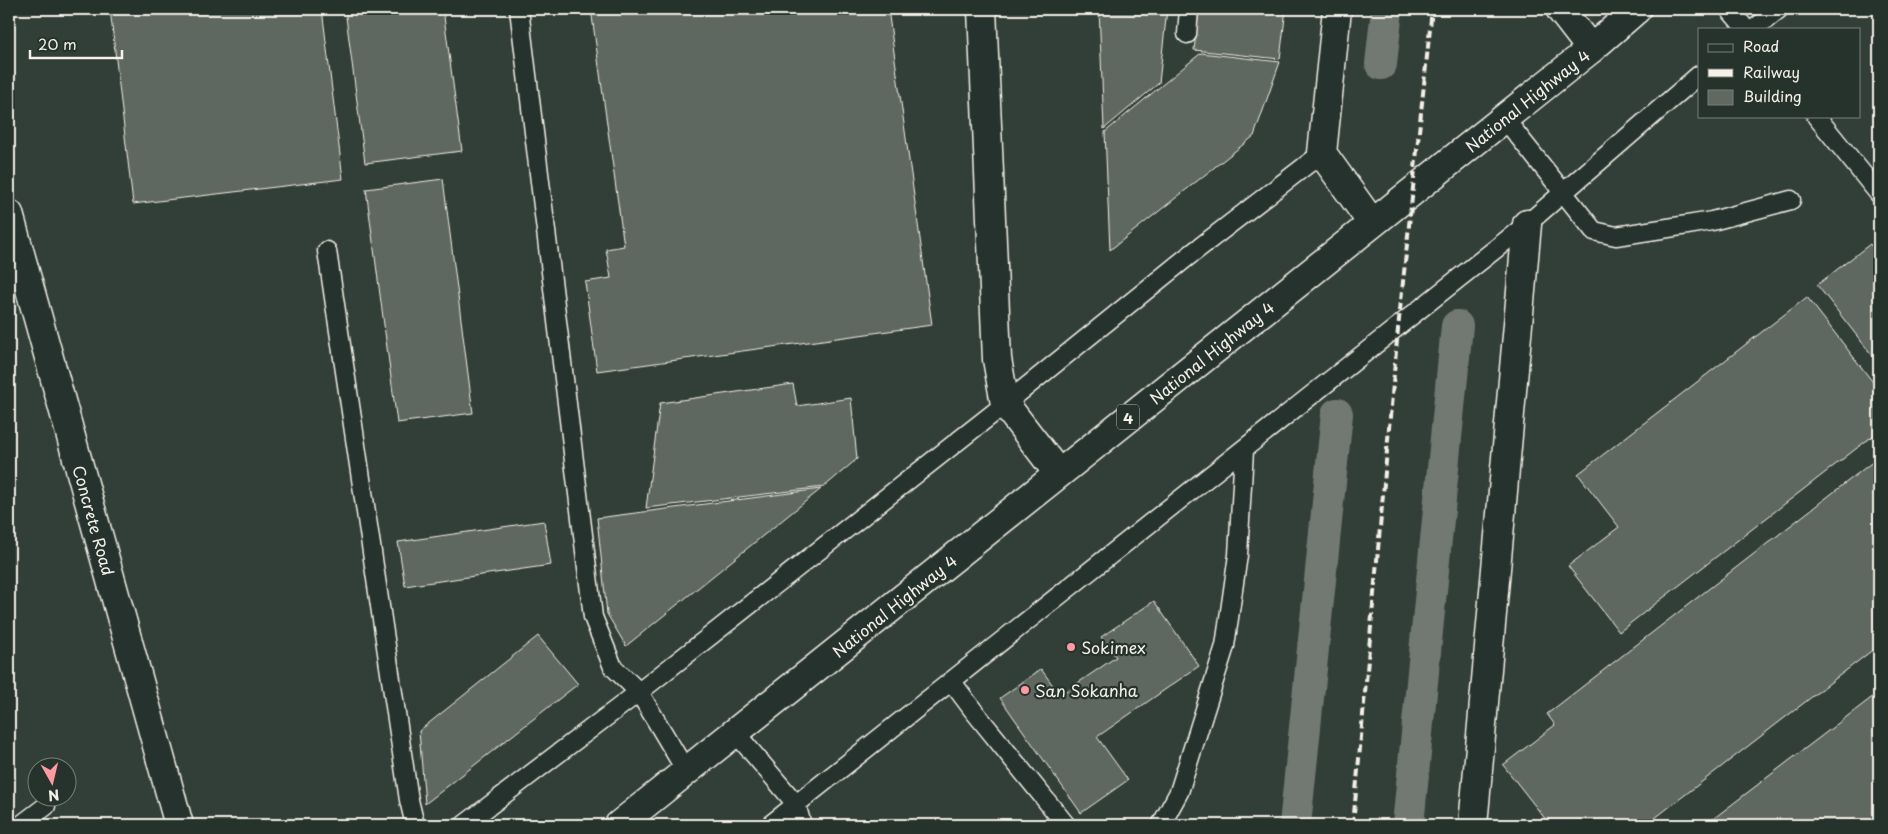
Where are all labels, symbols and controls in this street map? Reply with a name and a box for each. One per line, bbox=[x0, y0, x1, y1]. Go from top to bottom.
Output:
scale bar bbox=[30, 28, 122, 60]
legend bbox=[1698, 28, 1860, 118]
text: 20 m bbox=[38, 32, 77, 55]
text: Road bbox=[1743, 34, 1779, 57]
street label: National Highway 4 bbox=[1460, 43, 1595, 157]
text: Railway bbox=[1743, 60, 1800, 83]
text: Building bbox=[1743, 84, 1802, 107]
street label: National Highway 4 bbox=[1144, 295, 1279, 409]
road number: 4 bbox=[1117, 404, 1139, 430]
street label: Concrete Road bbox=[67, 463, 121, 578]
street label: National Highway 4 bbox=[827, 548, 962, 663]
place label: Sokimex bbox=[1081, 635, 1146, 659]
marker: Sokimex bbox=[1065, 641, 1077, 653]
place label: San Sokanha bbox=[1035, 678, 1138, 702]
marker: San Sokanha bbox=[1019, 684, 1031, 696]
north arrow bbox=[28, 756, 78, 806]
text: N bbox=[47, 784, 61, 807]

